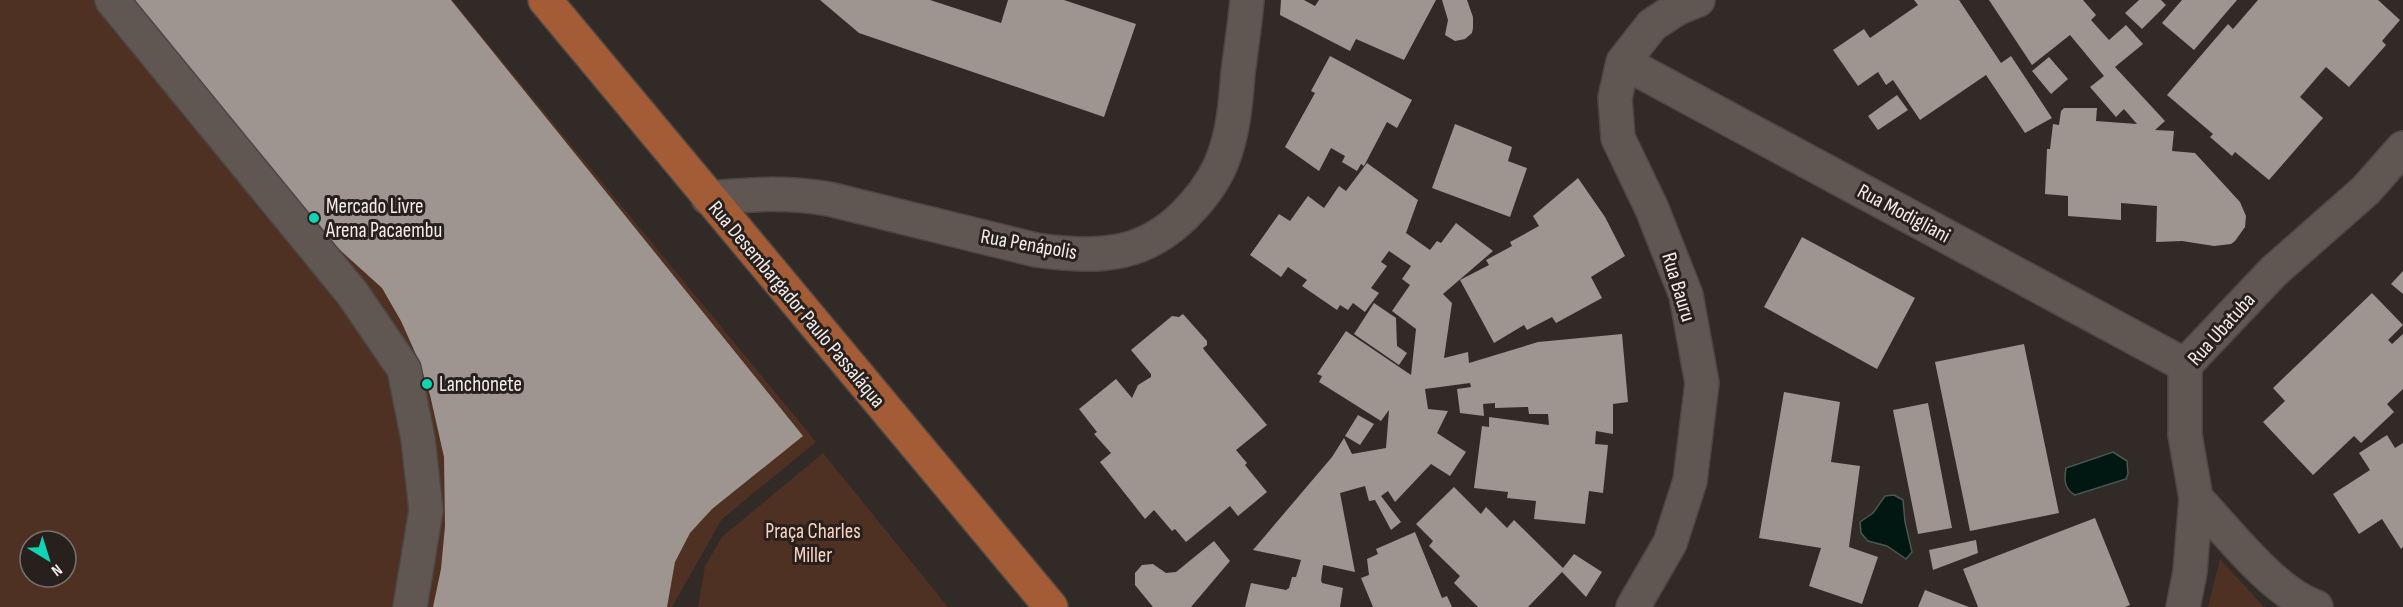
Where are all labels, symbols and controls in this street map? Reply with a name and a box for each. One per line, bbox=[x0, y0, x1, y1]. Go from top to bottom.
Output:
street label: Rua Modigliani bbox=[1853, 179, 1954, 248]
place label: Mercado Livre Arena Pacaembu bbox=[325, 194, 442, 243]
street label: Rua Desembargador Paulo Passaláqua bbox=[703, 196, 890, 413]
marker: Mercado Livre Arena Pacaembu bbox=[307, 211, 321, 225]
street label: Rua Penápolis bbox=[979, 224, 1079, 265]
street label: Rua Bauru bbox=[1656, 250, 1701, 325]
street label: Rua Ubatuba bbox=[2182, 288, 2260, 371]
place label: Lanchonete bbox=[439, 372, 522, 397]
marker: Lanchonete bbox=[420, 377, 434, 391]
park label: Praça Charles Miller bbox=[765, 519, 861, 568]
north arrow bbox=[18, 529, 78, 589]
text: N bbox=[47, 560, 66, 580]

